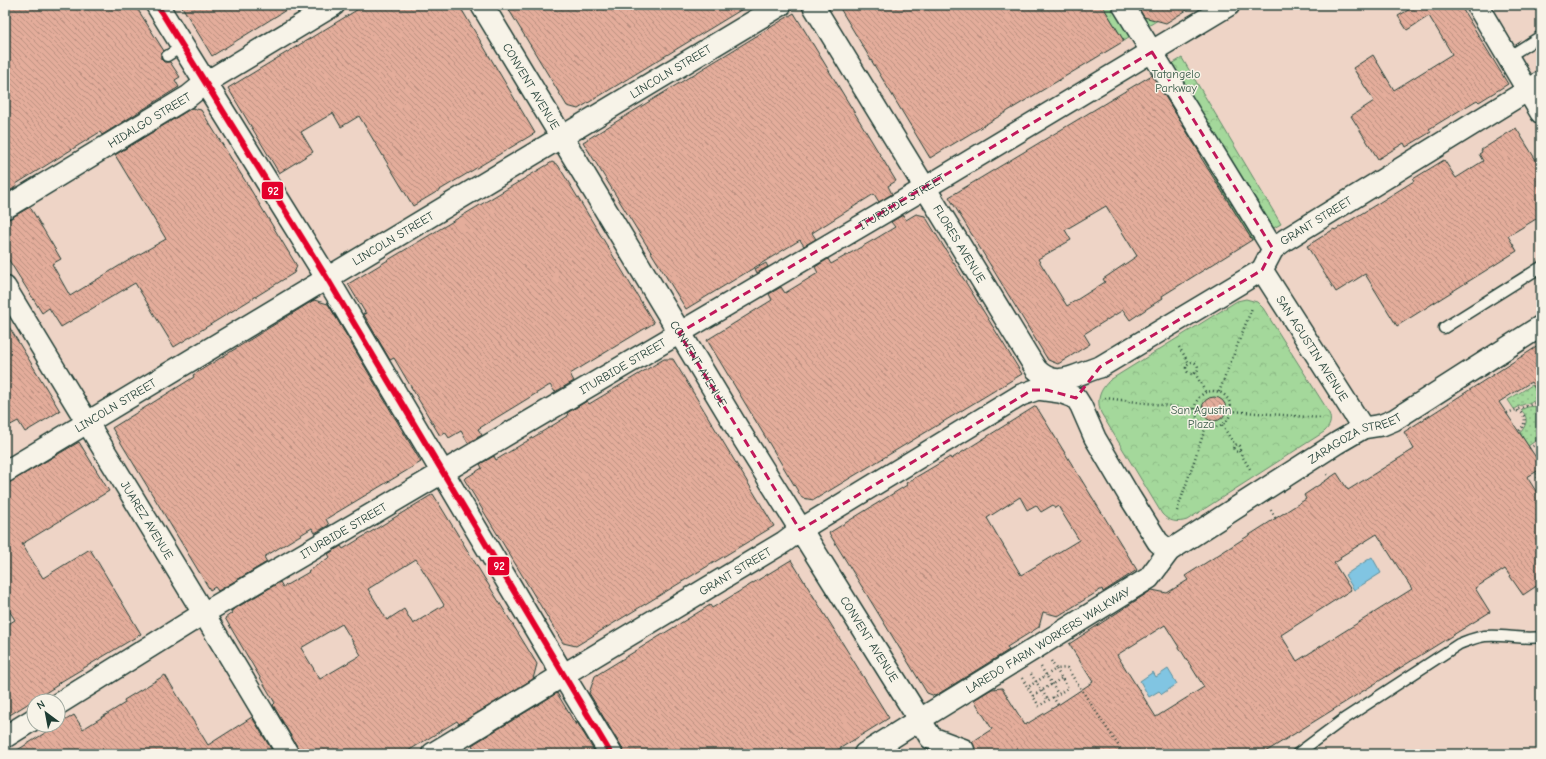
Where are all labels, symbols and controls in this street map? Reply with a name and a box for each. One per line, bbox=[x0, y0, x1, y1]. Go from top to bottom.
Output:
street label: CONVENT AVENUE bbox=[500, 41, 563, 132]
street label: LINCOLN STREET bbox=[628, 41, 715, 101]
park label: Tatangelo Parkway bbox=[1152, 67, 1200, 95]
street label: HIDALGO STREET bbox=[105, 89, 194, 151]
street label: ITURBIDE STREET bbox=[856, 170, 948, 233]
line badge: 92 bbox=[261, 181, 284, 200]
text: 92 bbox=[267, 185, 279, 198]
street label: GRANT STREET bbox=[1277, 193, 1355, 248]
street label: FLORES AVENUE bbox=[930, 202, 988, 285]
street label: LINCOLN STREET bbox=[350, 208, 437, 268]
street label: SAN AGUSTIN AVENUE bbox=[1273, 293, 1351, 404]
street label: CONVENT AVENUE bbox=[667, 318, 730, 410]
street label: ITURBIDE STREET bbox=[577, 335, 669, 397]
street label: LINCOLN STREET bbox=[72, 375, 159, 435]
park label: San Agustin Plaza bbox=[1171, 403, 1231, 431]
street label: ZARAGOZA STREET bbox=[1305, 410, 1405, 467]
street label: JUAREZ AVENUE bbox=[118, 478, 176, 562]
street label: ITURBIDE STREET bbox=[298, 499, 390, 562]
street label: GRANT STREET bbox=[697, 544, 774, 598]
line badge: 92 bbox=[487, 556, 510, 576]
text: 92 bbox=[493, 560, 505, 573]
street label: LAREDO FARM WORKERS WALKWAY bbox=[963, 584, 1134, 696]
street label: CONVENT AVENUE bbox=[837, 594, 901, 685]
north arrow bbox=[26, 693, 66, 733]
text: N bbox=[34, 698, 47, 712]

